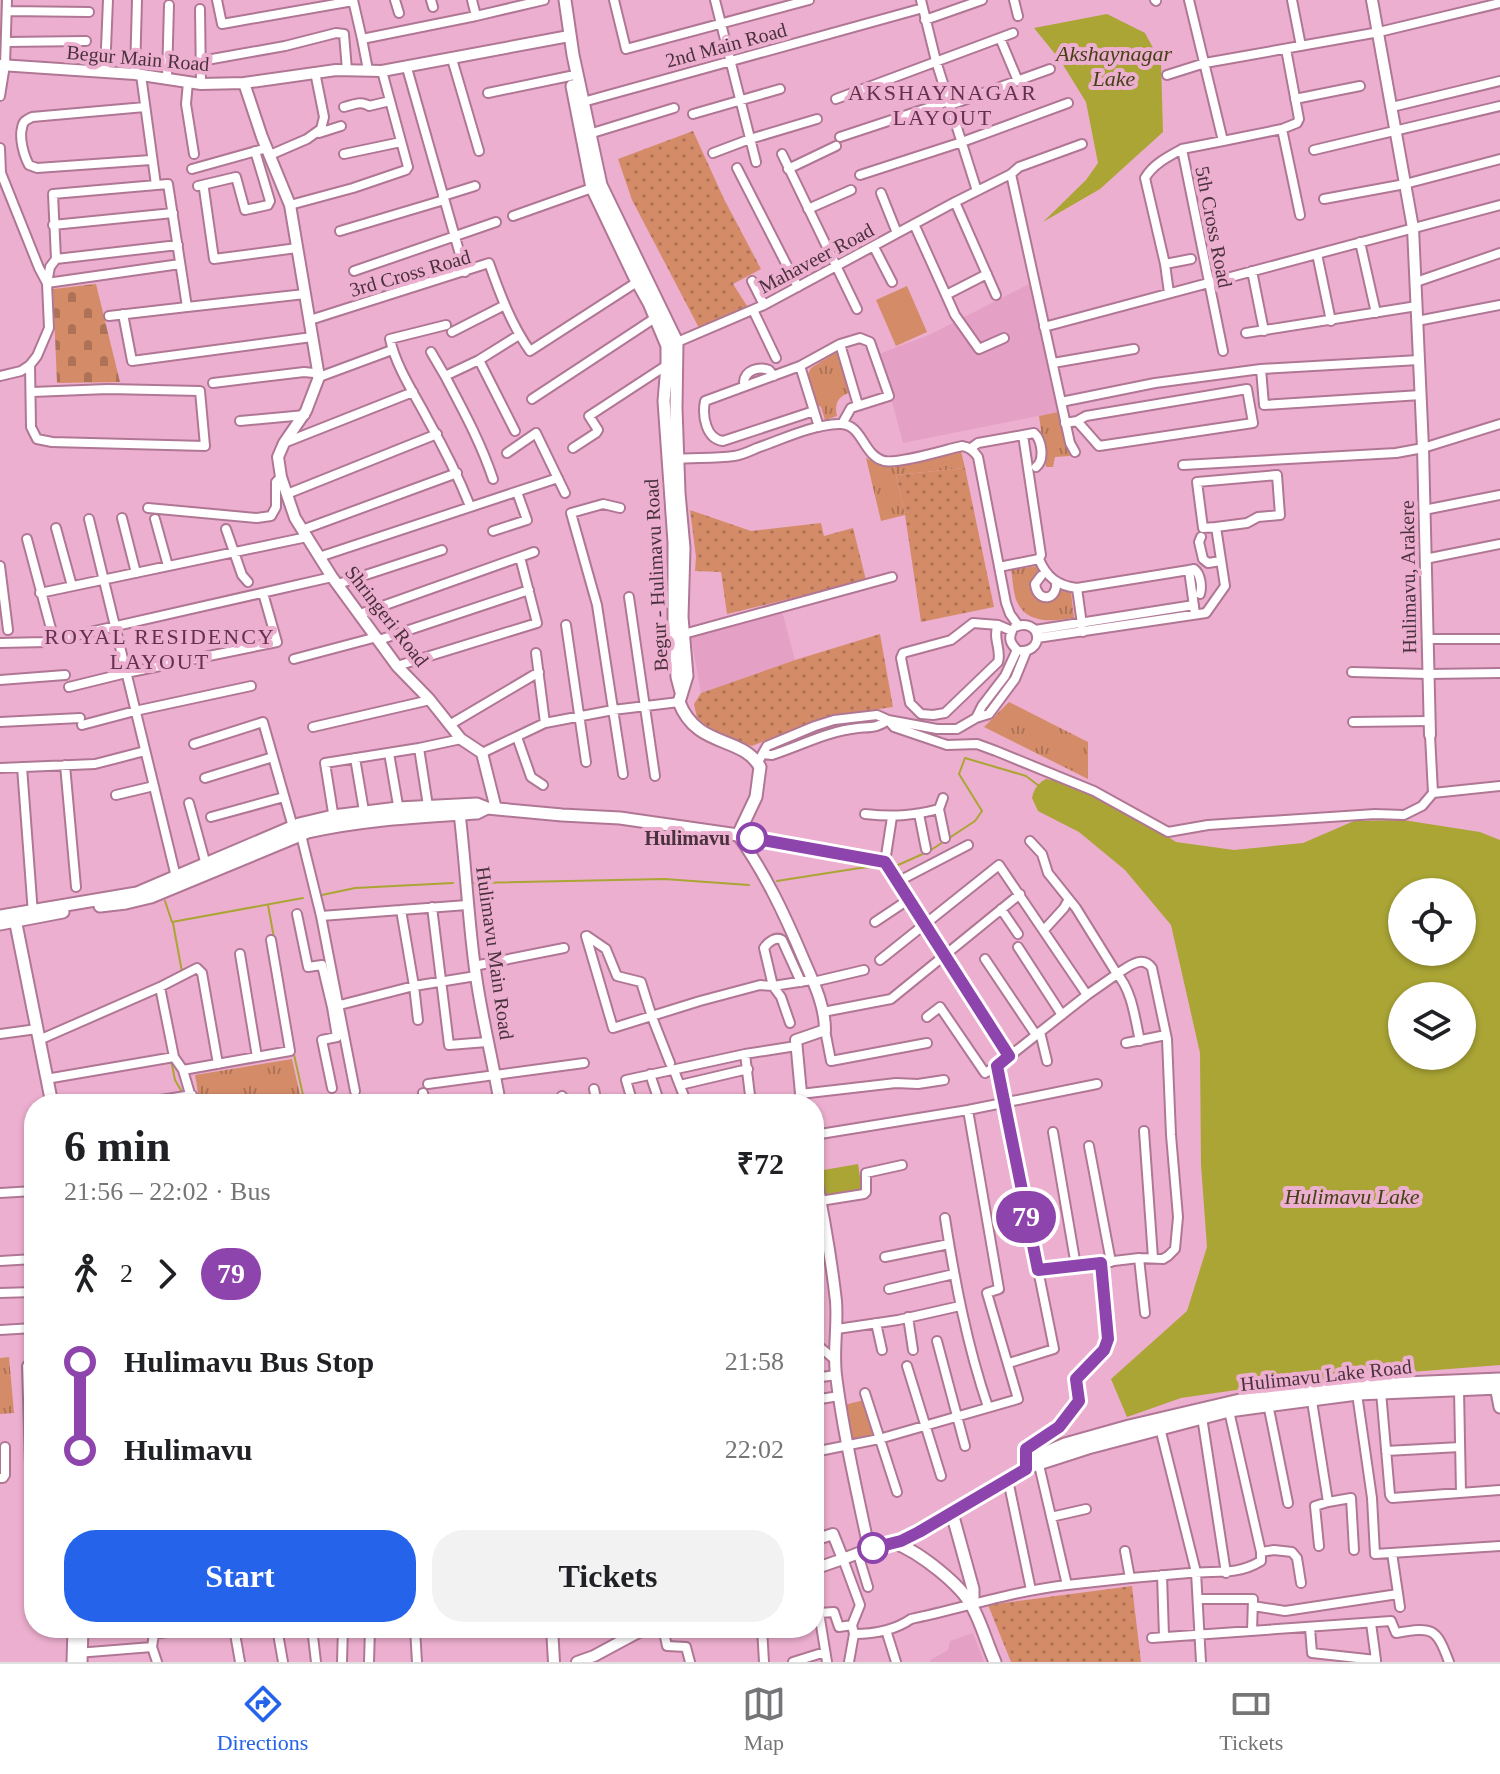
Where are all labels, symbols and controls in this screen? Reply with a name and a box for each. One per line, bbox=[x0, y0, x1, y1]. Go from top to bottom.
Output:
street label: 2nd Main Road bbox=[663, 18, 789, 72]
street label: Begur Main Road bbox=[66, 41, 210, 76]
water label: Akshaynagar Lake bbox=[1054, 41, 1172, 91]
district label: AKSHAYNAGAR LAYOUT bbox=[848, 80, 1038, 130]
street label: 5th Cross Road bbox=[1191, 164, 1237, 290]
street label: Mahaveer Road bbox=[755, 218, 877, 298]
street label: 3rd Cross Road bbox=[347, 245, 473, 301]
street label: Begur - Hulimavu Road bbox=[640, 478, 673, 672]
street label: Hulimavu, Arakere bbox=[1396, 500, 1420, 654]
street label: Shringeri Road bbox=[340, 561, 433, 671]
district label: ROYAL RESIDENCY LAYOUT bbox=[44, 624, 276, 674]
marker: Hulimavu bbox=[737, 823, 767, 853]
place label: Hulimavu bbox=[644, 827, 730, 849]
street label: Hulimavu Main Road bbox=[472, 865, 518, 1041]
map controls bbox=[1388, 878, 1476, 1070]
button: locate bbox=[1388, 878, 1476, 966]
button: layers bbox=[1388, 982, 1476, 1070]
text: 6 min bbox=[64, 1122, 170, 1171]
text: ₹72 bbox=[737, 1147, 784, 1180]
text: 21:56 – 22:02 · Bus bbox=[64, 1177, 271, 1206]
water label: Hulimavu Lake bbox=[1283, 1184, 1420, 1209]
line badge: 79 bbox=[990, 1191, 1062, 1243]
text: 79 bbox=[1012, 1201, 1040, 1232]
icon: walk bbox=[64, 1252, 108, 1296]
icon: forward bbox=[145, 1252, 189, 1296]
text: 79 bbox=[217, 1258, 245, 1289]
text: 2 bbox=[120, 1259, 133, 1288]
text: Hulimavu Bus Stop bbox=[124, 1345, 374, 1378]
text: 21:58 bbox=[725, 1347, 784, 1376]
street label: Hulimavu Lake Road bbox=[1239, 1355, 1413, 1395]
text: Hulimavu bbox=[124, 1433, 252, 1466]
text: 22:02 bbox=[725, 1435, 784, 1464]
button: Start bbox=[64, 1530, 416, 1622]
button: Tickets bbox=[432, 1530, 784, 1622]
unlabelled marker bbox=[858, 1533, 888, 1563]
tab: Directions bbox=[217, 1682, 308, 1756]
tab: Map bbox=[742, 1682, 786, 1756]
tab: Tickets bbox=[1219, 1682, 1283, 1756]

